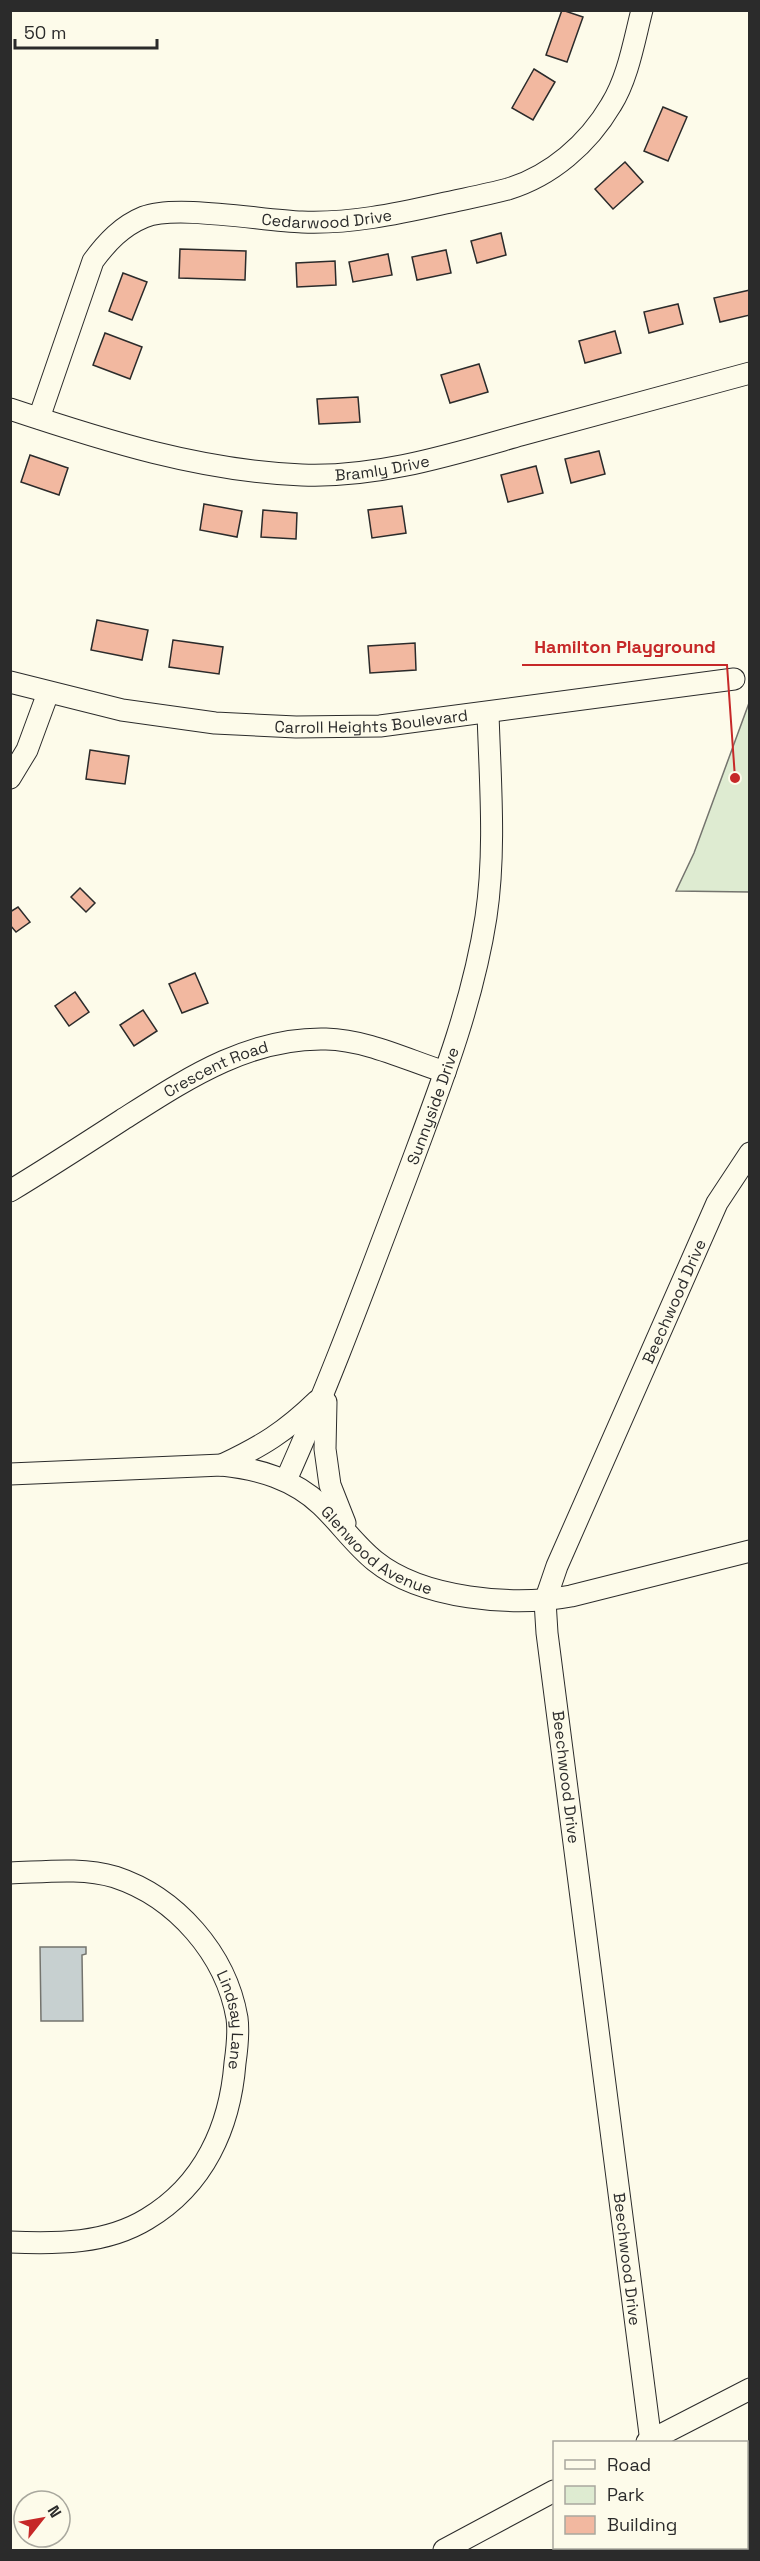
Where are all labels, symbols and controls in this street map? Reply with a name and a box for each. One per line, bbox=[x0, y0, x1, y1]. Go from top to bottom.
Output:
scale bar bbox=[15, 12, 158, 50]
text: 50 m bbox=[24, 21, 66, 44]
street label: Cedarwood Drive bbox=[261, 204, 393, 233]
street label: Bramly Drive bbox=[334, 450, 431, 485]
callout: Hamilton Playground bbox=[522, 629, 727, 665]
text: Hamilton Playground bbox=[534, 635, 716, 658]
street label: Carroll Heights Boulevard bbox=[274, 704, 469, 738]
street label: Crescent Road bbox=[159, 1036, 270, 1102]
street label: Sunnyside Drive bbox=[402, 1044, 463, 1168]
street label: Beechwood Drive bbox=[637, 1236, 710, 1367]
street label: Glenwood Avenue bbox=[317, 1501, 435, 1599]
street label: Beechwood Drive bbox=[547, 1709, 585, 1845]
street label: Lindsay Lane bbox=[212, 1967, 248, 2071]
street label: Beechwood Drive bbox=[608, 2191, 646, 2327]
legend bbox=[553, 2441, 748, 2549]
text: Road bbox=[607, 2453, 651, 2476]
text: Park bbox=[607, 2483, 645, 2506]
north arrow bbox=[12, 2489, 72, 2549]
text: N bbox=[43, 2502, 66, 2522]
text: Building bbox=[607, 2513, 677, 2536]

